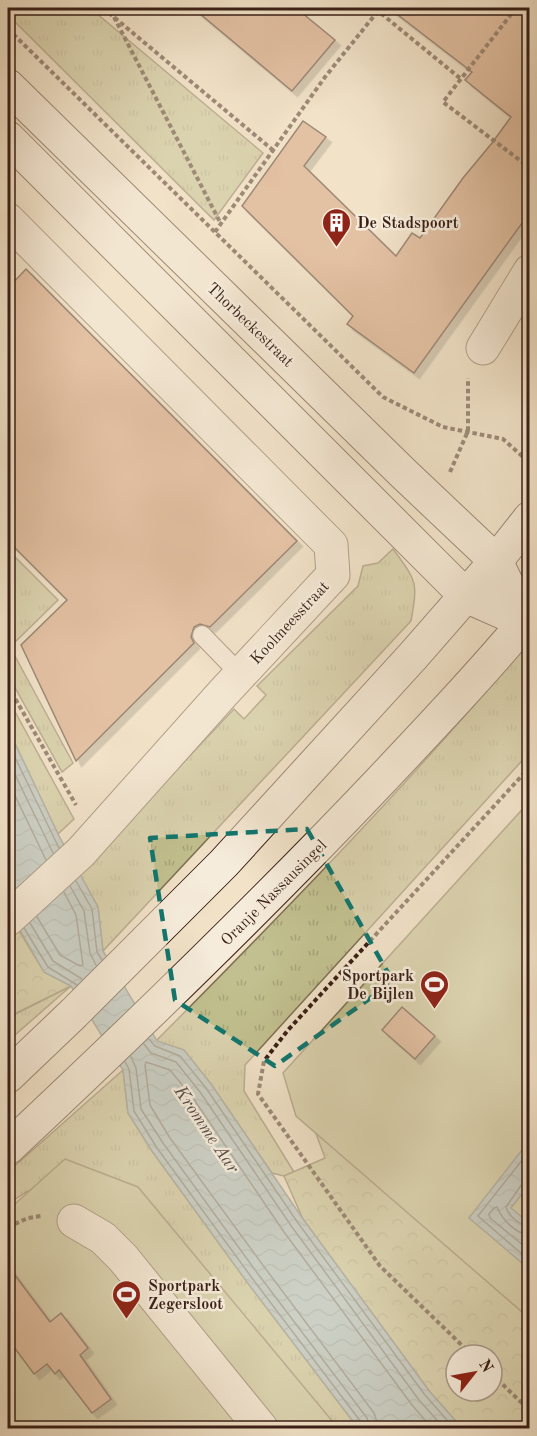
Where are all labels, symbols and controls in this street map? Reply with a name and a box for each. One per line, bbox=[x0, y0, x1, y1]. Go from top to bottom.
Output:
building icon: De Stadspoort bbox=[320, 206, 352, 248]
place label: De Stadspoort bbox=[357, 216, 459, 232]
street label: Thorbeckestraat bbox=[203, 280, 296, 371]
street label: Koolmeesstraat bbox=[248, 578, 333, 668]
street label: Oranje Nassausingel bbox=[219, 838, 330, 949]
sports icon: Sportpark De Bijlen bbox=[419, 968, 451, 1010]
place label: Sportpark De Bijlen bbox=[342, 969, 414, 1003]
water label: Kromme Aar bbox=[170, 1082, 243, 1177]
sports icon: Sportpark Zegersloot bbox=[111, 1278, 143, 1320]
place label: Sportpark Zegersloot bbox=[148, 1279, 223, 1313]
north arrow bbox=[444, 1343, 504, 1403]
text: N bbox=[475, 1357, 496, 1376]

